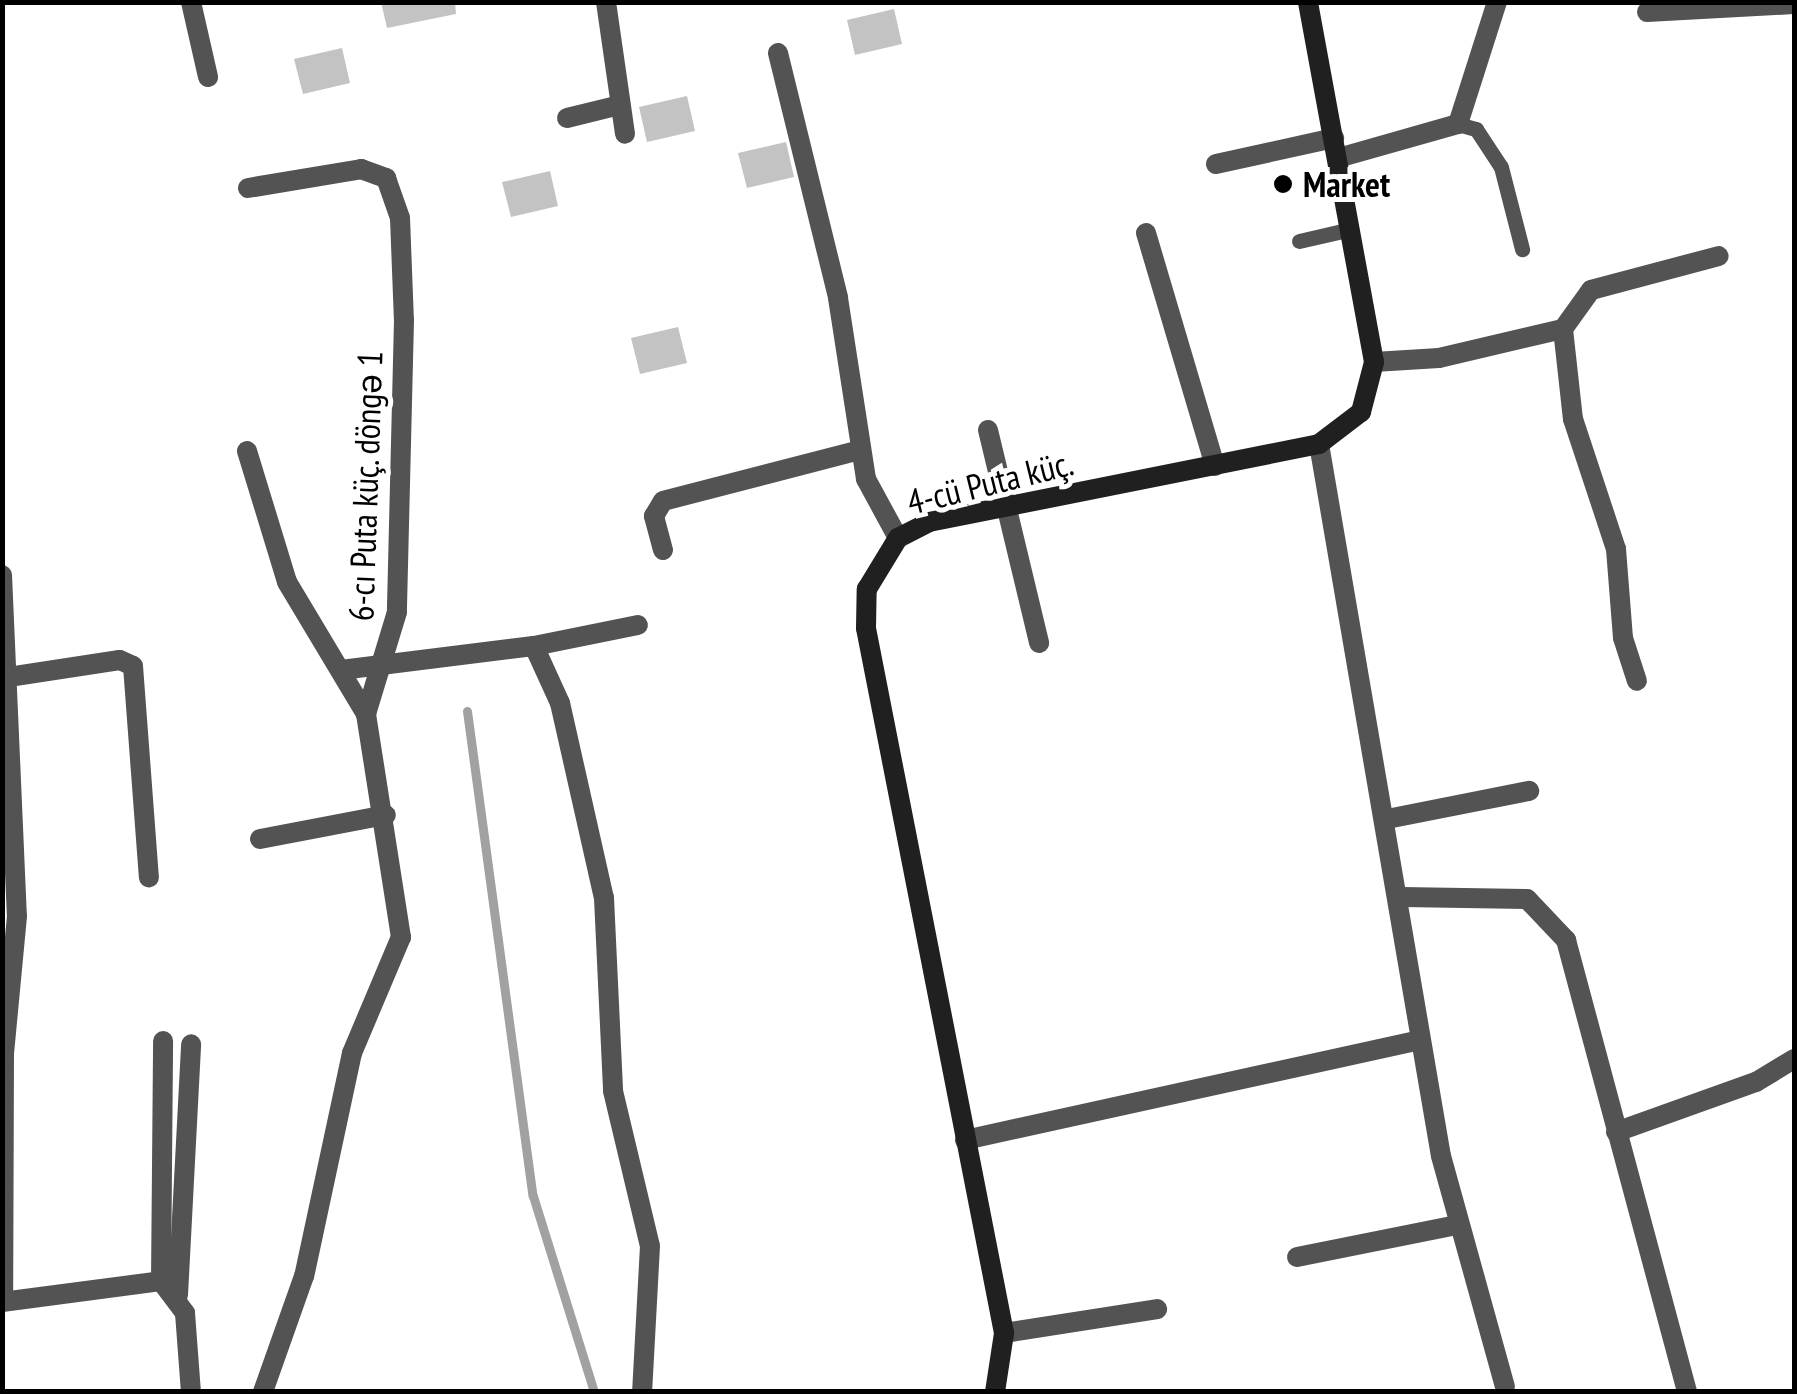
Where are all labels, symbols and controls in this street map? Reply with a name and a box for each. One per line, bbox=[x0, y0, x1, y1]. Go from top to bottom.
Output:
place label: Market bbox=[1303, 163, 1390, 205]
marker: Market bbox=[1272, 173, 1294, 195]
street label: 6-cı Puta küç. döngə 1 bbox=[339, 349, 391, 623]
street label: 4-cü Puta küç. bbox=[903, 441, 1077, 523]

